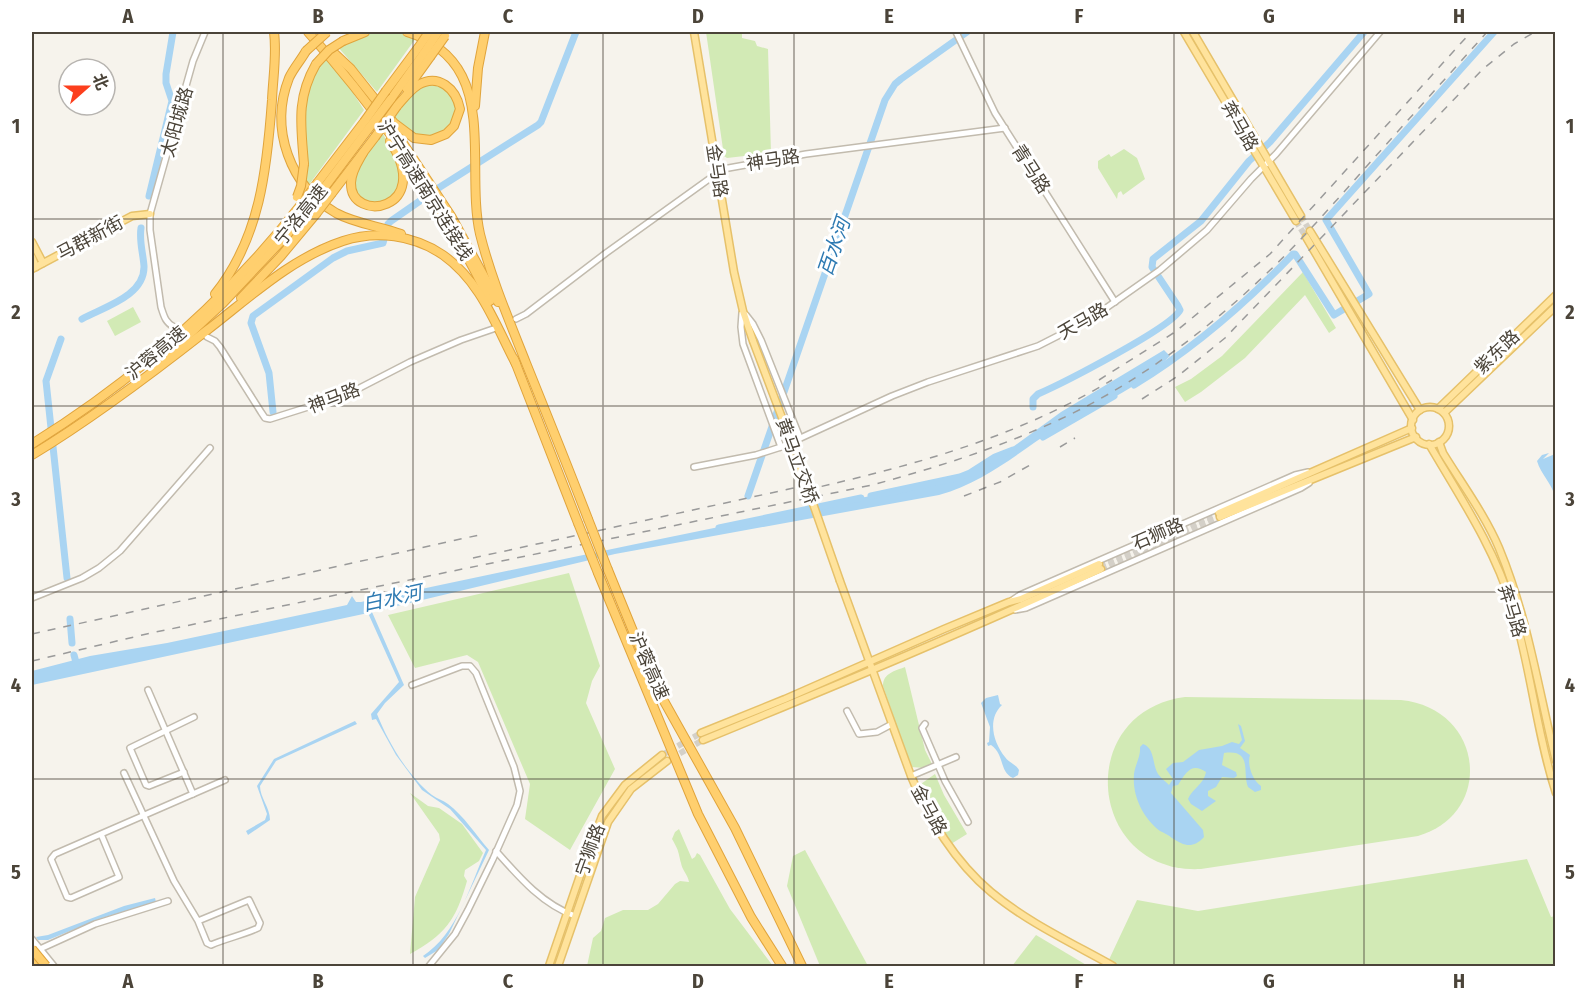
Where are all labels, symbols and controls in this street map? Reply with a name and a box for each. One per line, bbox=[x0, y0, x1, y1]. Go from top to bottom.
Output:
text: A bbox=[122, 4, 135, 28]
text: B bbox=[312, 4, 324, 28]
text: C bbox=[503, 4, 514, 28]
text: D bbox=[692, 4, 704, 28]
text: E bbox=[884, 4, 894, 28]
text: F bbox=[1075, 4, 1084, 28]
text: G bbox=[1263, 4, 1275, 28]
text: H bbox=[1453, 4, 1465, 28]
north arrow bbox=[57, 57, 117, 117]
text: 北 bbox=[89, 71, 112, 93]
street label: 太阳城路 bbox=[157, 84, 197, 160]
street label: 奔马路 bbox=[1217, 97, 1263, 155]
text: 1 bbox=[12, 114, 20, 138]
text: 1 bbox=[1566, 114, 1574, 138]
street label: 沪宁高速南京连接线 bbox=[373, 115, 477, 265]
street label: 青马路 bbox=[1007, 140, 1055, 198]
street label: 金马路 bbox=[702, 143, 732, 199]
street label: 神马路 bbox=[745, 145, 801, 175]
street label: 宁洛高速 bbox=[270, 180, 332, 250]
street label: 马群新街 bbox=[53, 211, 127, 265]
water label: 百水河 bbox=[813, 211, 856, 279]
street label: 天马路 bbox=[1054, 298, 1112, 344]
text: 2 bbox=[10, 300, 21, 324]
text: 2 bbox=[1564, 300, 1575, 324]
street label: 沪蓉高速 bbox=[121, 321, 191, 385]
street label: 紫东路 bbox=[1470, 325, 1524, 379]
street label: 神马路 bbox=[305, 378, 363, 418]
street label: 黄马立交桥 bbox=[771, 415, 823, 507]
text: 3 bbox=[10, 487, 21, 511]
text: 3 bbox=[1564, 487, 1575, 511]
street label: 石狮路 bbox=[1129, 513, 1187, 555]
water label: 白水河 bbox=[360, 579, 428, 616]
street label: 奔马路 bbox=[1494, 582, 1530, 640]
street label: 沪蓉高速 bbox=[624, 629, 674, 703]
text: 4 bbox=[11, 673, 21, 697]
text: 4 bbox=[1565, 673, 1575, 697]
street label: 金马路 bbox=[906, 781, 952, 839]
street label: 宁狮路 bbox=[570, 821, 610, 879]
text: 5 bbox=[11, 860, 21, 884]
text: 5 bbox=[1565, 860, 1575, 884]
text: A bbox=[122, 969, 135, 993]
text: B bbox=[312, 969, 324, 993]
text: C bbox=[503, 969, 514, 993]
text: D bbox=[692, 969, 704, 993]
text: E bbox=[884, 969, 894, 993]
text: F bbox=[1075, 969, 1084, 993]
text: G bbox=[1263, 969, 1275, 993]
text: H bbox=[1453, 969, 1465, 993]

